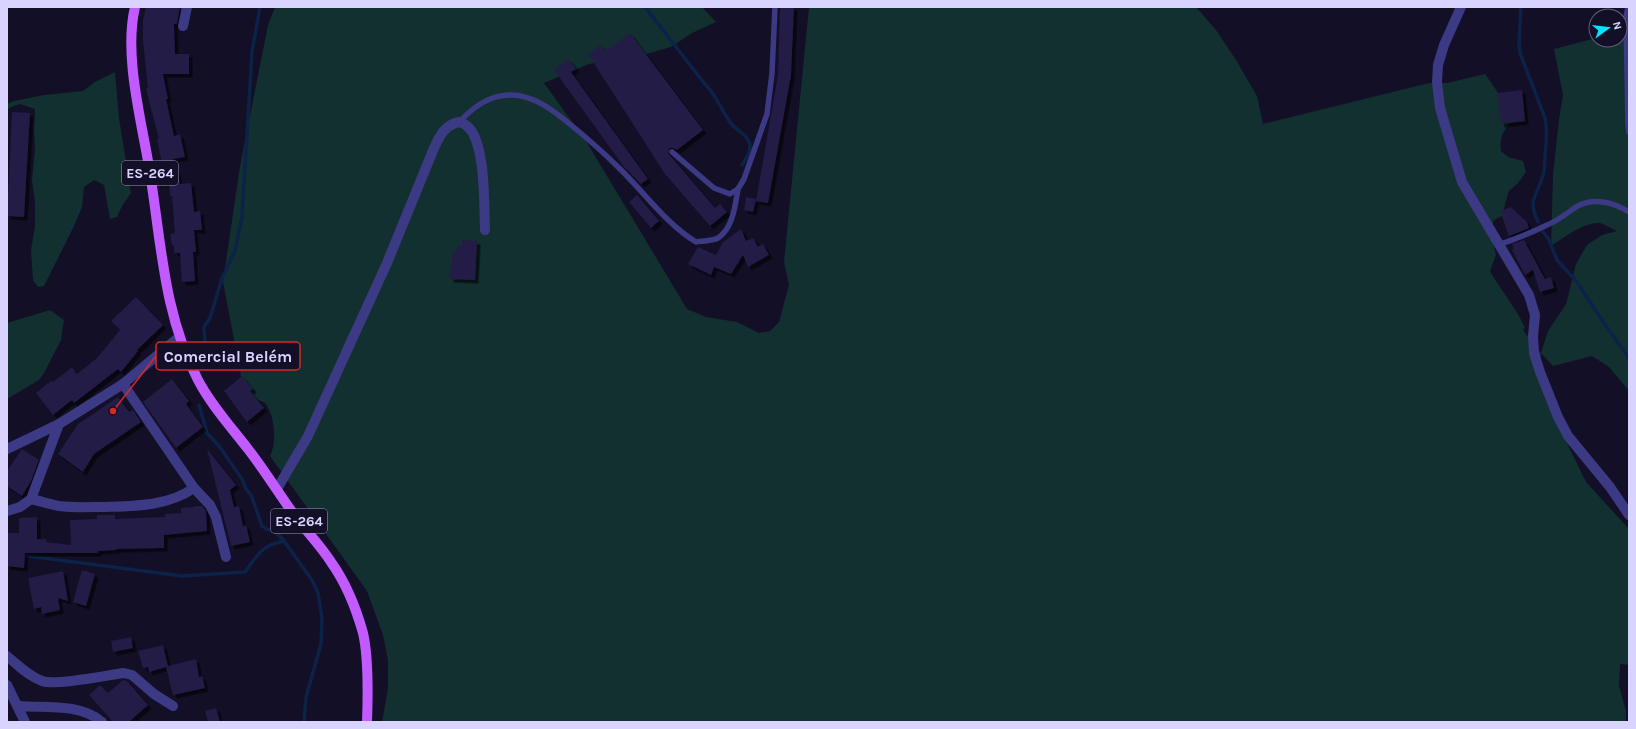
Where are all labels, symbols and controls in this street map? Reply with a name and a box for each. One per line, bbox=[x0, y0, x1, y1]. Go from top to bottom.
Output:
north arrow bbox=[1588, 8, 1628, 48]
text: N bbox=[1610, 20, 1624, 31]
road number: ES-264 bbox=[122, 161, 178, 185]
callout: Comercial Belém bbox=[156, 342, 300, 370]
text: Comercial Belém bbox=[164, 347, 292, 366]
road number: ES-264 bbox=[271, 509, 327, 533]

